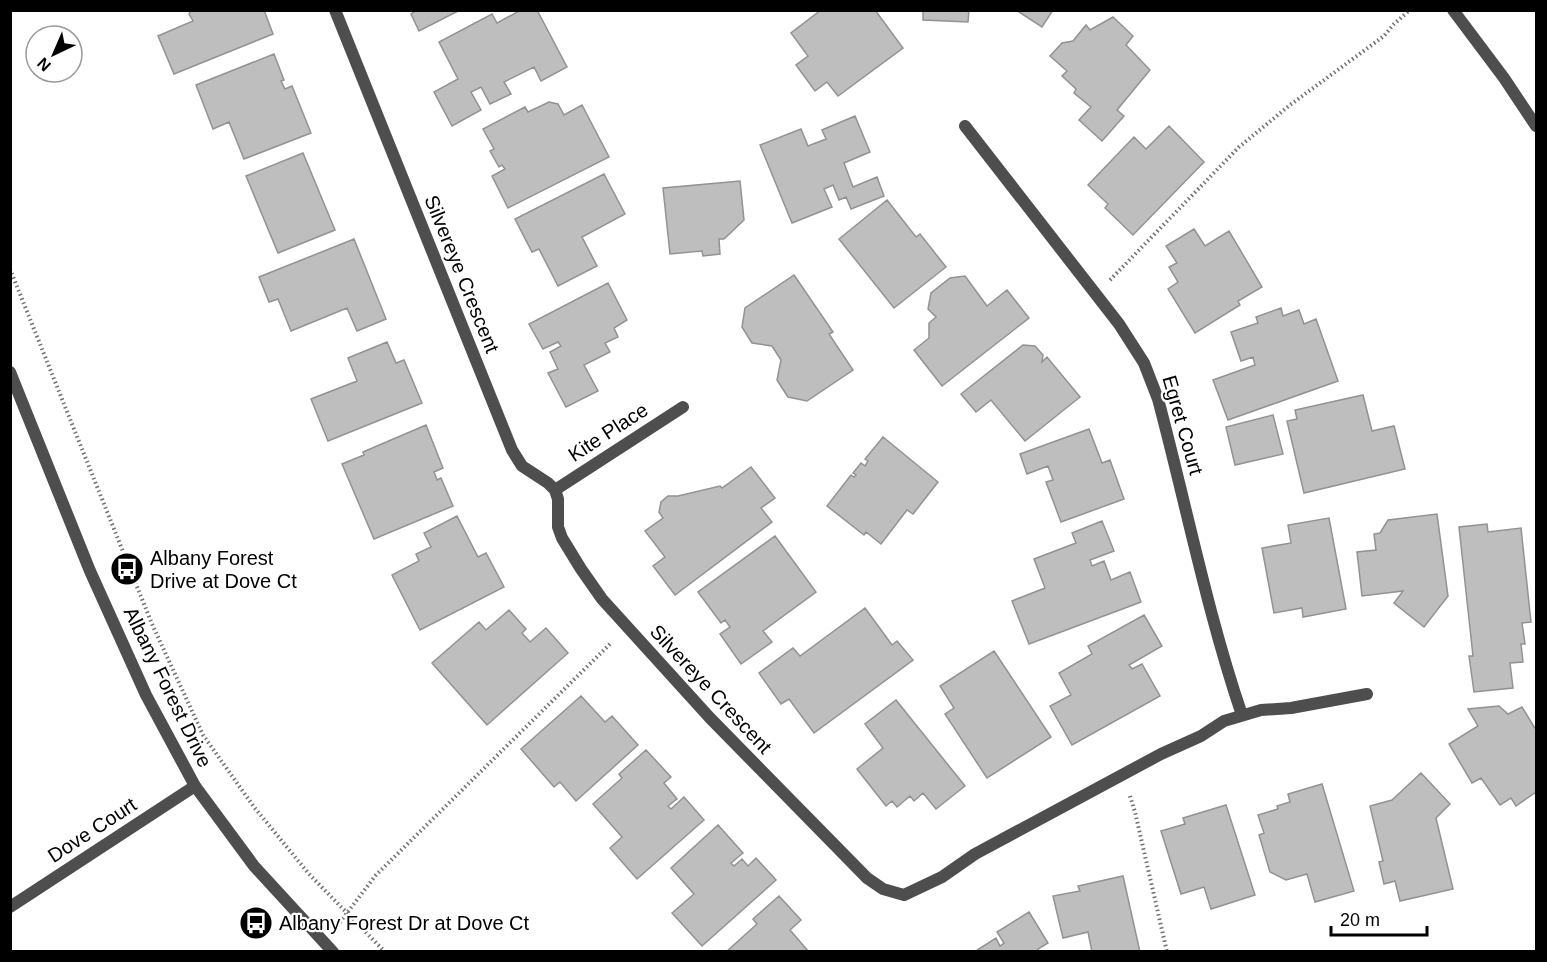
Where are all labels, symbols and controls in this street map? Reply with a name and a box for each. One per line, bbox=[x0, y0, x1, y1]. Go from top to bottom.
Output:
north arrow bbox=[24, 24, 84, 84]
text: N bbox=[34, 54, 54, 75]
street label: Silvereye Crescent bbox=[420, 192, 504, 356]
street label: Egret Court bbox=[1158, 373, 1208, 478]
street label: Kite Place bbox=[564, 398, 652, 466]
place label: Albany Forest Drive at Dove Ct bbox=[150, 547, 297, 592]
bus stop icon: Albany Forest Drive at Dove Ct bbox=[109, 551, 145, 587]
street label: Albany Forest Drive bbox=[120, 603, 216, 771]
street label: Silvereye Crescent bbox=[646, 620, 777, 758]
street label: Dove Court bbox=[44, 793, 141, 867]
scale bar bbox=[1331, 899, 1427, 937]
bus stop icon: Albany Forest Dr at Dove Ct bbox=[238, 905, 274, 941]
text: 20 m bbox=[1340, 910, 1380, 930]
place label: Albany Forest Dr at Dove Ct bbox=[279, 912, 530, 934]

